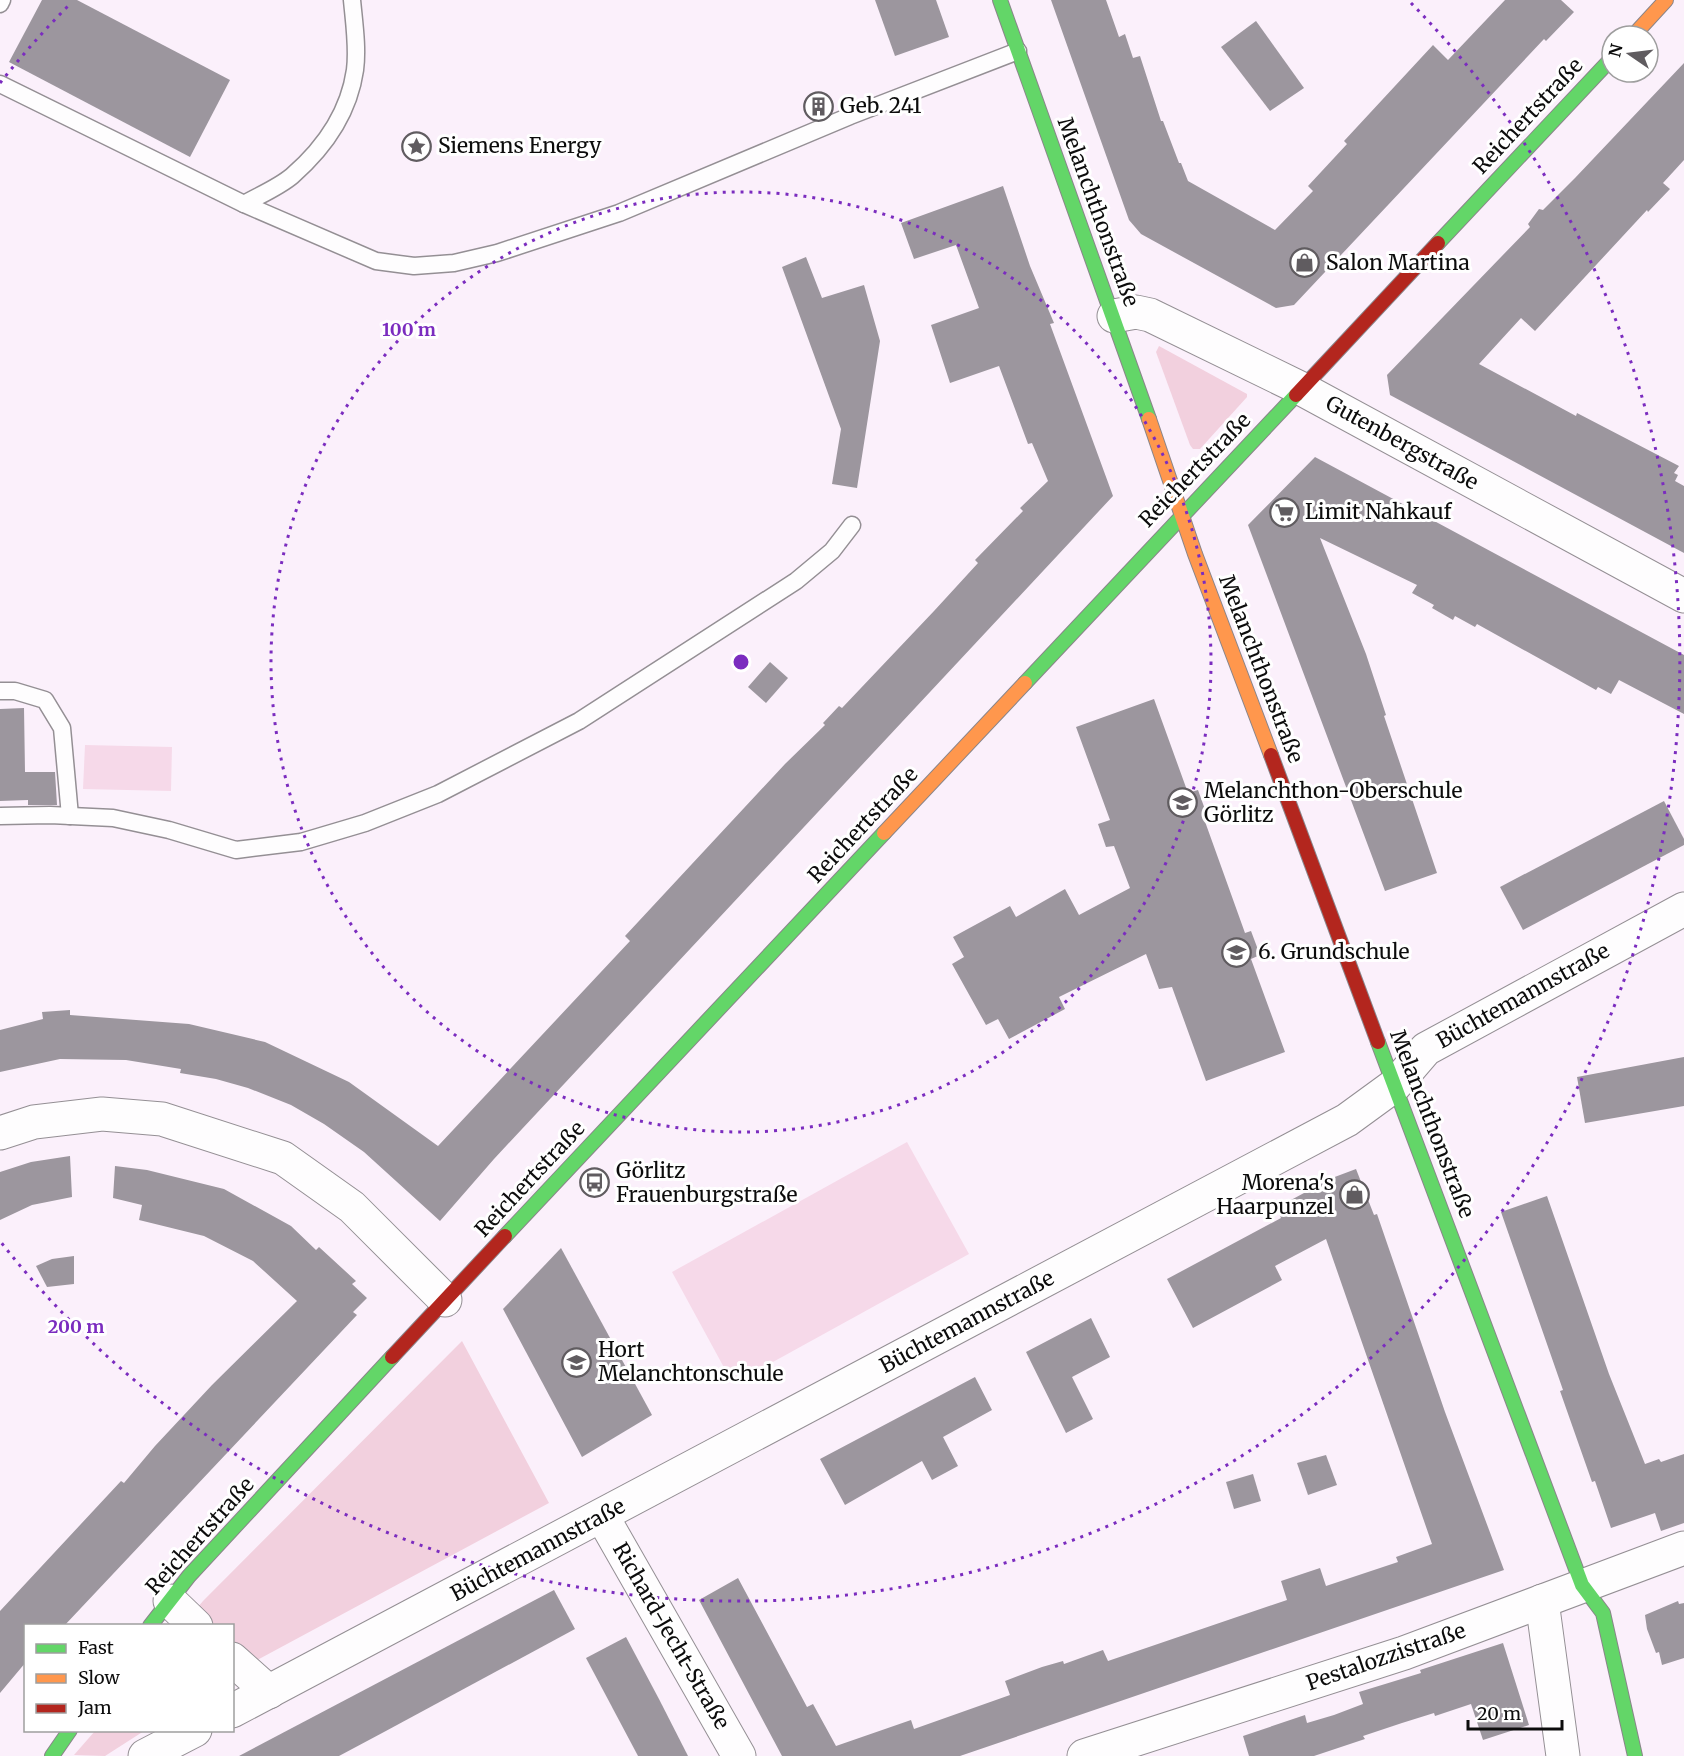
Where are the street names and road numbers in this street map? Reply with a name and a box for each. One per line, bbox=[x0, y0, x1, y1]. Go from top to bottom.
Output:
street label: Reichertstraße bbox=[1467, 52, 1588, 179]
street label: Melanchthonstraße bbox=[1052, 114, 1145, 310]
street label: Gutenbergstraße bbox=[1321, 389, 1483, 496]
street label: Reichertstraße bbox=[1133, 407, 1256, 533]
street label: Melanchthonstraße bbox=[1213, 571, 1310, 767]
street label: Reichertstraße bbox=[802, 761, 923, 888]
street label: Büchtemannstraße bbox=[1432, 937, 1614, 1054]
street label: Melanchthonstraße bbox=[1384, 1026, 1481, 1222]
street label: Reichertstraße bbox=[469, 1115, 590, 1242]
street label: Büchtemannstraße bbox=[875, 1264, 1059, 1379]
street label: Reichertstraße bbox=[140, 1471, 260, 1600]
street label: Büchtemannstraße bbox=[446, 1492, 630, 1607]
street label: Richard-Jecht-Straße bbox=[607, 1538, 736, 1734]
street label: Pestalozzistraße bbox=[1303, 1617, 1469, 1696]

